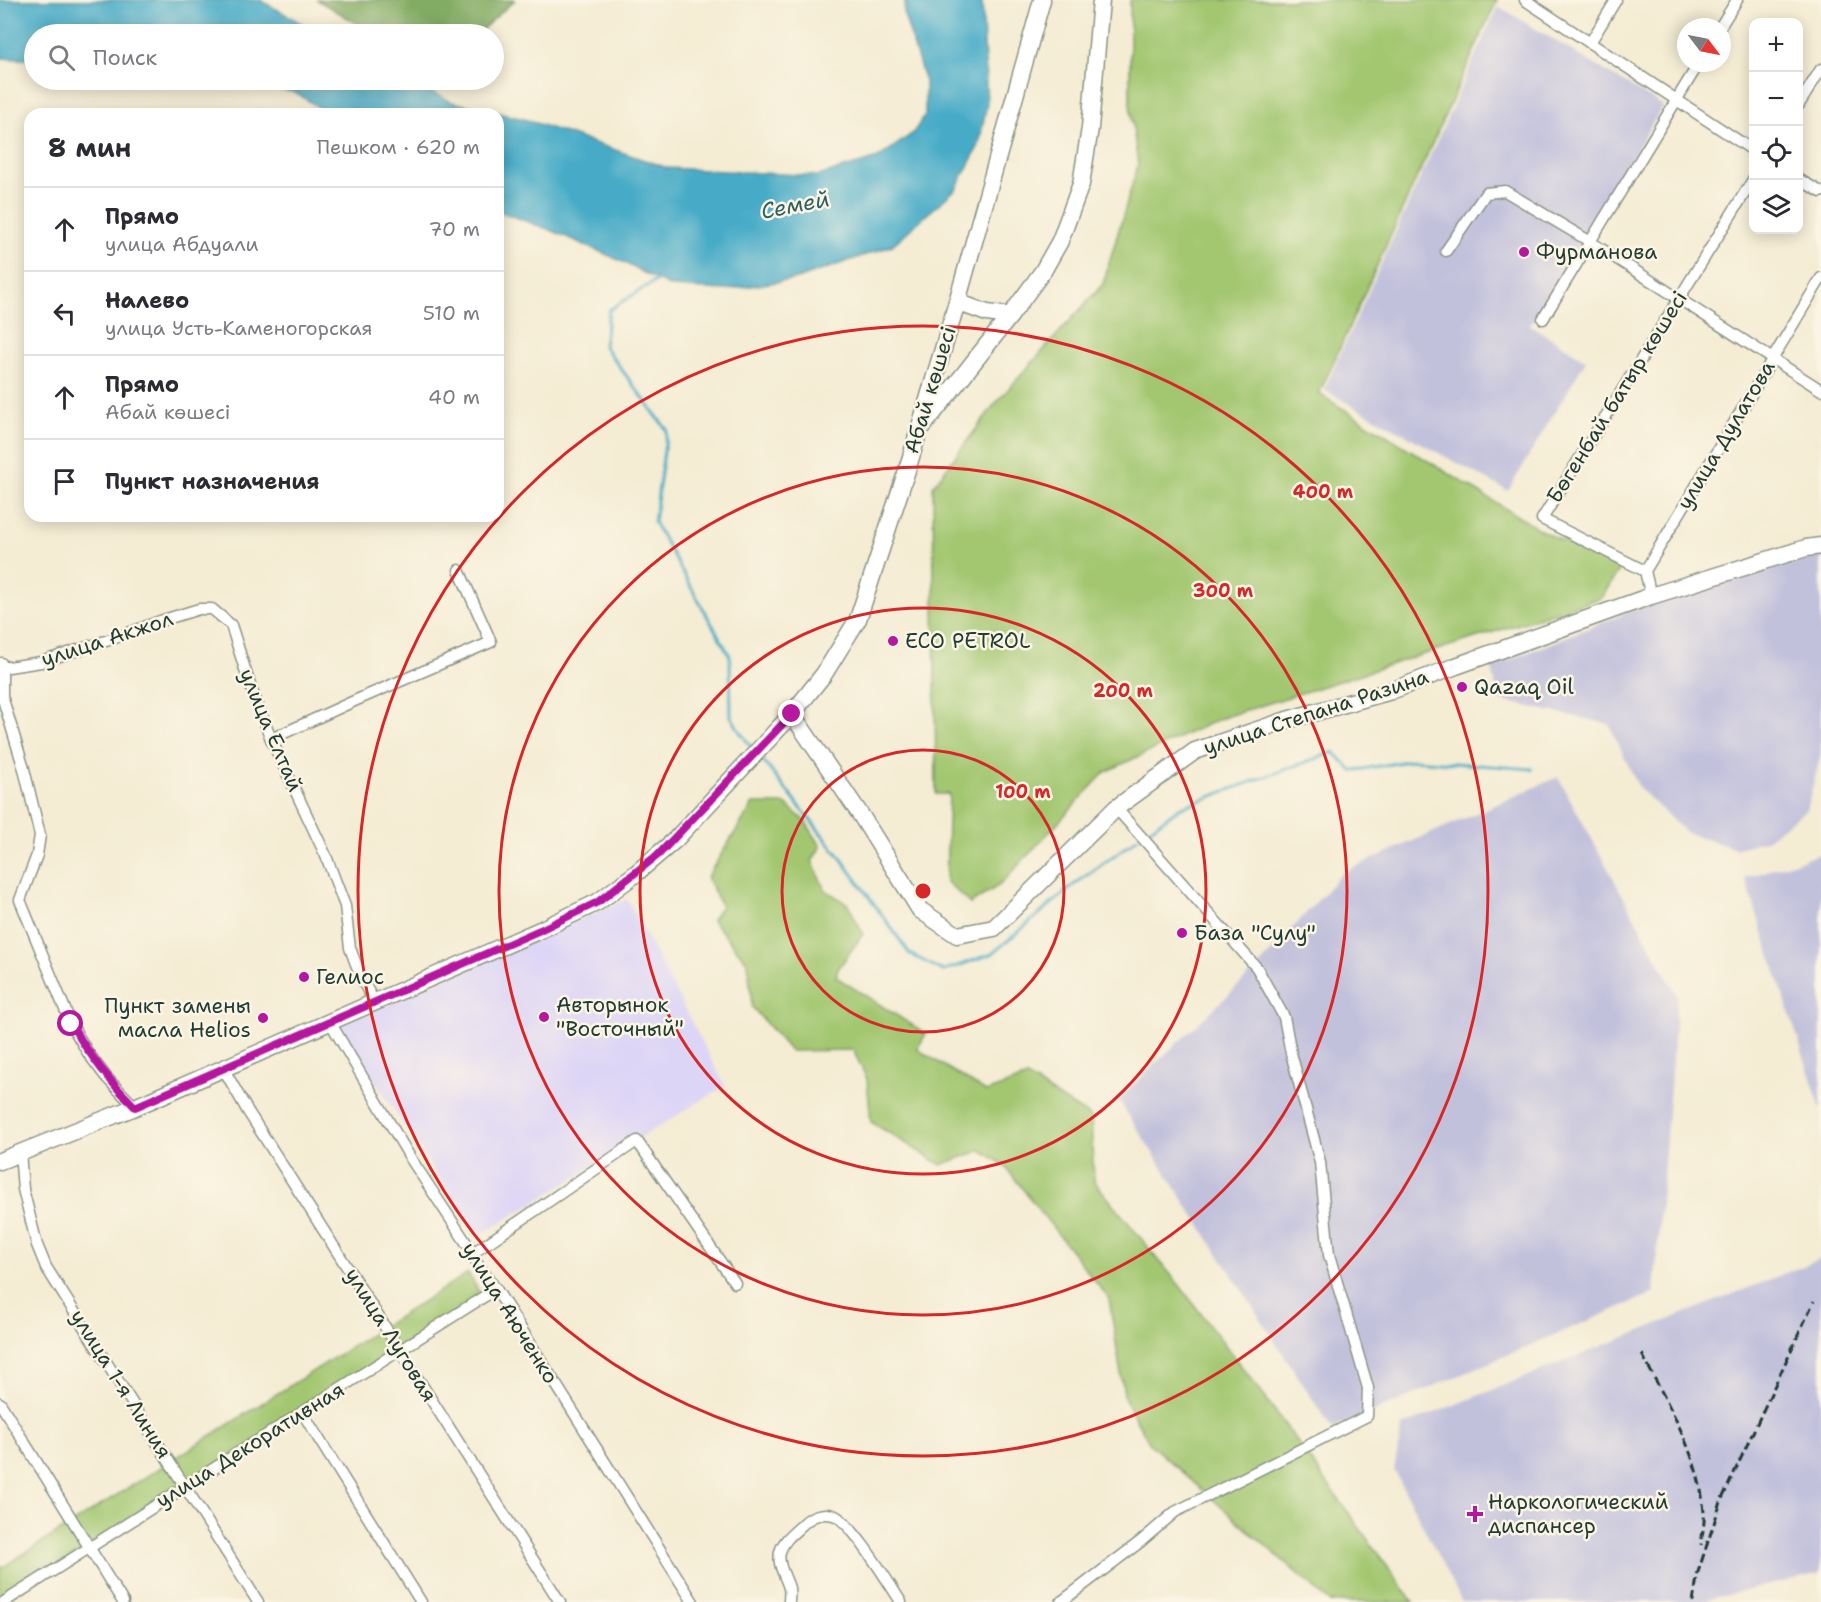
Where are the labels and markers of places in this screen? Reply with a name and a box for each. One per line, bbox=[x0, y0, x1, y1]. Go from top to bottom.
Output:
place label: Фурманова bbox=[1536, 238, 1657, 266]
marker: Фурманова bbox=[1517, 245, 1531, 259]
place label: ECO PETROL bbox=[905, 627, 1031, 655]
marker: ECO PETROL bbox=[886, 634, 900, 648]
place label: Qazaq Oil bbox=[1474, 673, 1575, 701]
marker: Qazaq Oil bbox=[1455, 680, 1469, 694]
centre of rings bbox=[913, 881, 933, 901]
place label: База "Сулу" bbox=[1194, 919, 1316, 947]
marker: База "Сулу" bbox=[1175, 926, 1189, 940]
place label: Гелиос bbox=[316, 963, 384, 991]
marker: Гелиос bbox=[297, 970, 311, 984]
place label: Авторынок "Восточный" bbox=[556, 991, 684, 1043]
place label: Пункт замены масла Helios bbox=[105, 992, 251, 1044]
marker: Авторынок "Восточный" bbox=[537, 1010, 551, 1024]
marker: Пункт замены масла Helios bbox=[256, 1011, 270, 1025]
place label: Наркологический диспансер bbox=[1488, 1488, 1669, 1540]
marker: Наркологический диспансер bbox=[1466, 1505, 1484, 1523]

